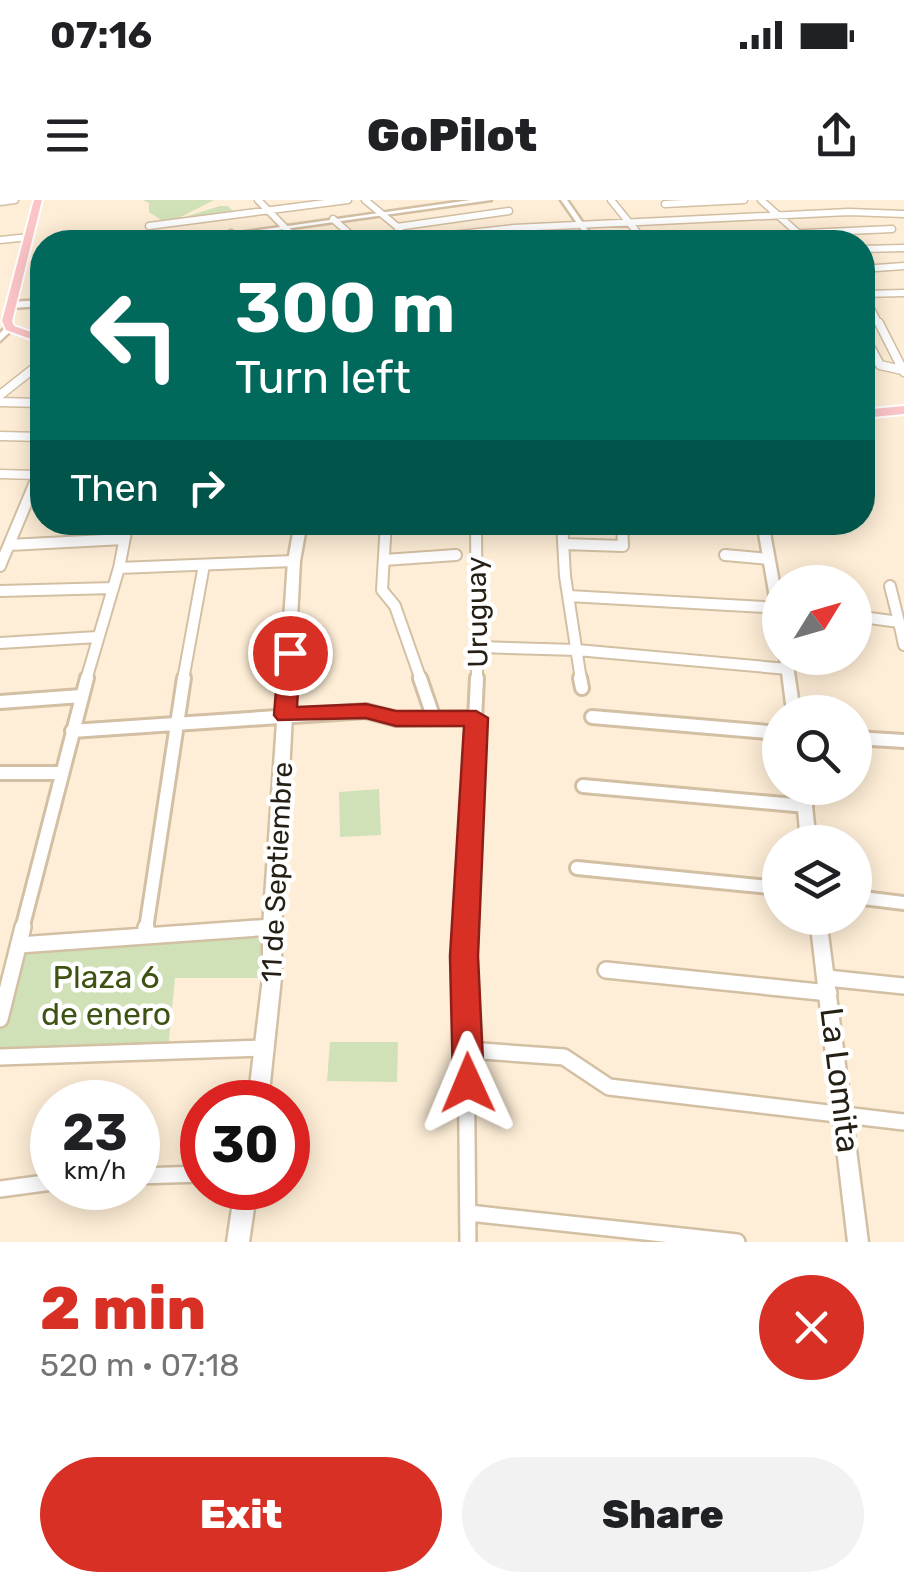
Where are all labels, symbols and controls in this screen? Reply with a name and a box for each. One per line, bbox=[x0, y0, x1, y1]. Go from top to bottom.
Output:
text: 07:16 bbox=[50, 12, 152, 58]
icon: menu bbox=[40, 108, 95, 163]
icon: share bbox=[809, 108, 864, 163]
text: GoPilot bbox=[367, 109, 537, 162]
text: 300 m bbox=[235, 267, 455, 350]
icon: left bbox=[70, 270, 200, 400]
text: Turn left bbox=[235, 351, 411, 404]
icon: right bbox=[179, 460, 234, 515]
text: Then bbox=[70, 465, 159, 511]
street label: Uruguay bbox=[460, 556, 494, 668]
north arrow bbox=[762, 565, 872, 675]
map controls bbox=[762, 565, 872, 935]
pin bbox=[248, 611, 333, 696]
icon: arrive bbox=[263, 626, 318, 681]
button: search bbox=[762, 695, 872, 805]
street label: 11 de Septiembre bbox=[255, 761, 299, 983]
button: layers bbox=[762, 825, 872, 935]
park label: Plaza 6 de enero bbox=[41, 958, 171, 1033]
street label: La Lomita bbox=[812, 1005, 868, 1155]
position arrow bbox=[416, 1031, 520, 1135]
speed limit sign: 30 bbox=[180, 1080, 310, 1210]
text: 23 bbox=[62, 1103, 128, 1163]
text: km/h bbox=[64, 1156, 126, 1185]
text: 2 min bbox=[40, 1273, 206, 1344]
button: close bbox=[759, 1275, 864, 1380]
text: 520 m · 07:18 bbox=[40, 1346, 240, 1384]
button: Exit bbox=[40, 1457, 442, 1572]
button: Share bbox=[462, 1457, 864, 1572]

